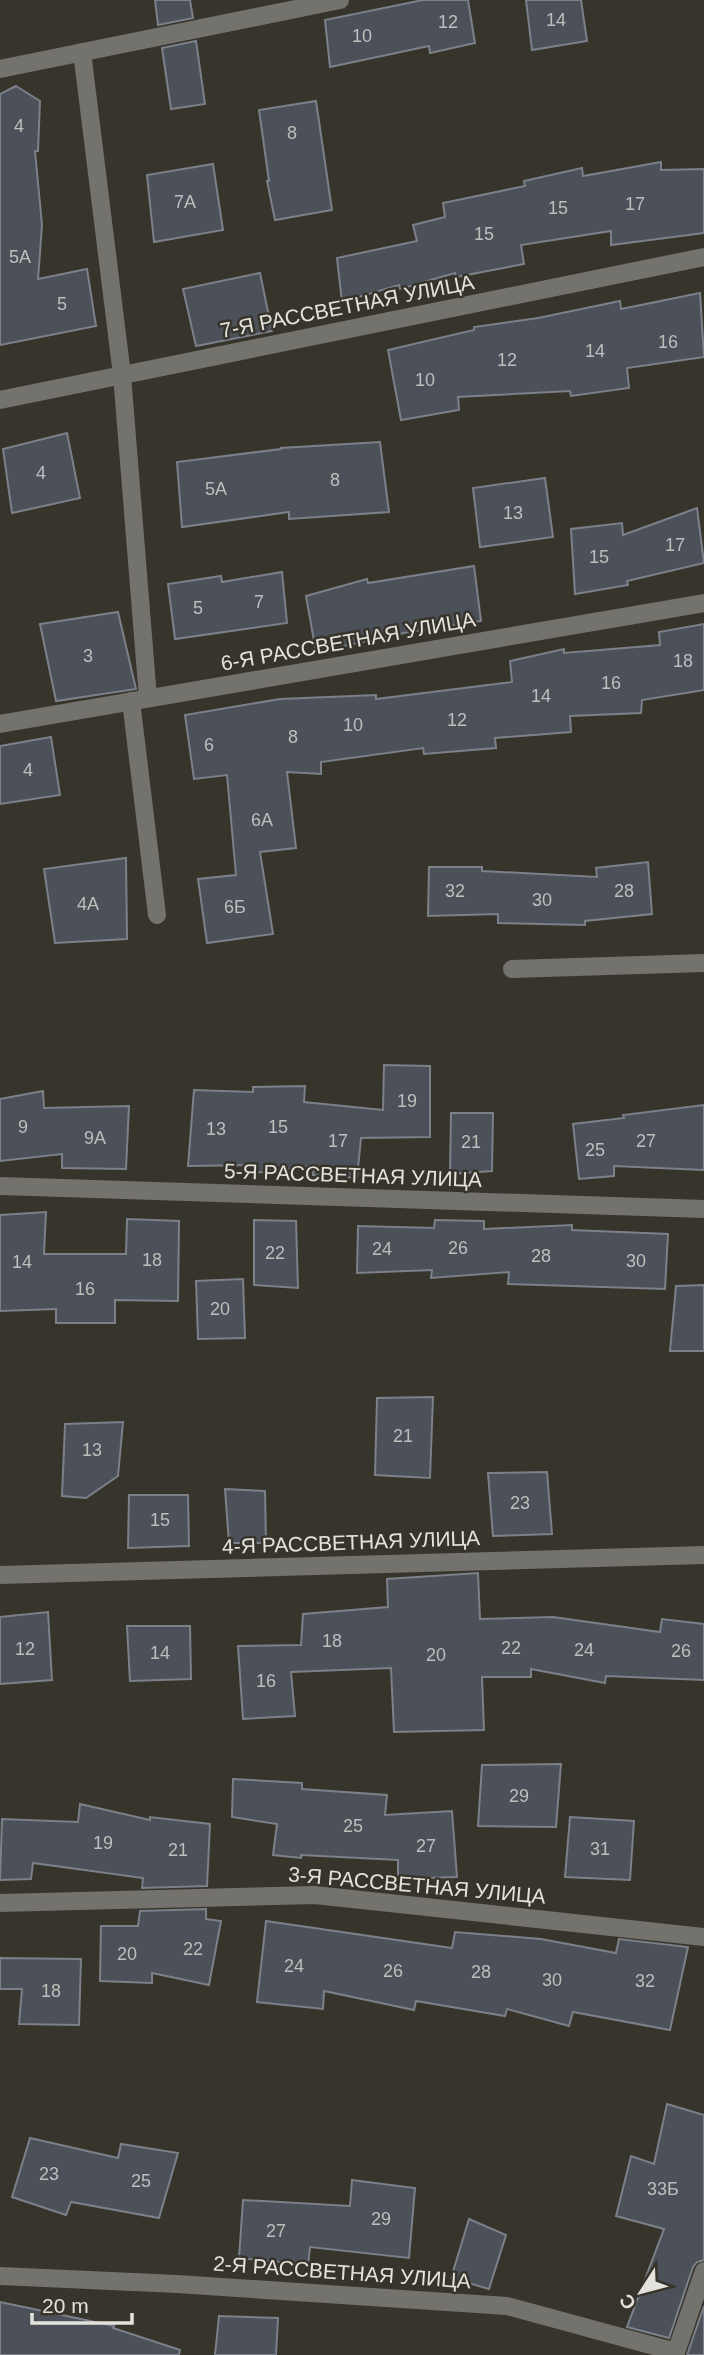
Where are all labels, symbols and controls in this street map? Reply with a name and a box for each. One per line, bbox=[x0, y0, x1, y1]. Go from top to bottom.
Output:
house number: 14 bbox=[546, 10, 566, 30]
house number: 12 bbox=[438, 12, 458, 32]
house number: 10 bbox=[352, 26, 372, 46]
house number: 4 bbox=[14, 116, 24, 136]
house number: 8 bbox=[287, 123, 297, 143]
house number: 7А bbox=[174, 192, 196, 212]
house number: 17 bbox=[625, 194, 645, 214]
house number: 15 bbox=[548, 198, 568, 218]
house number: 15 bbox=[474, 224, 494, 244]
house number: 5А bbox=[9, 247, 31, 267]
street label: 7-Я РАССВЕТНАЯ УЛИЦА bbox=[218, 270, 476, 342]
house number: 5 bbox=[57, 294, 67, 314]
house number: 16 bbox=[658, 332, 678, 352]
house number: 14 bbox=[585, 341, 605, 361]
house number: 12 bbox=[497, 350, 517, 370]
house number: 10 bbox=[415, 370, 435, 390]
house number: 4 bbox=[36, 463, 46, 483]
house number: 8 bbox=[330, 470, 340, 490]
house number: 5А bbox=[205, 479, 227, 499]
house number: 13 bbox=[503, 503, 523, 523]
house number: 17 bbox=[665, 535, 685, 555]
house number: 15 bbox=[589, 547, 609, 567]
house number: 7 bbox=[254, 592, 264, 612]
house number: 5 bbox=[193, 598, 203, 618]
street label: 6-Я РАССВЕТНАЯ УЛИЦА bbox=[219, 607, 477, 675]
house number: 3 bbox=[83, 646, 93, 666]
house number: 18 bbox=[673, 651, 693, 671]
house number: 16 bbox=[601, 673, 621, 693]
house number: 14 bbox=[531, 686, 551, 706]
house number: 12 bbox=[447, 710, 467, 730]
house number: 10 bbox=[343, 715, 363, 735]
house number: 8 bbox=[288, 727, 298, 747]
house number: 6 bbox=[204, 735, 214, 755]
house number: 4 bbox=[23, 760, 33, 780]
house number: 6А bbox=[251, 810, 273, 830]
house number: 32 bbox=[445, 881, 465, 901]
house number: 28 bbox=[614, 881, 634, 901]
house number: 30 bbox=[532, 890, 552, 910]
house number: 4А bbox=[77, 894, 99, 914]
house number: 6Б bbox=[224, 897, 246, 917]
house number: 19 bbox=[397, 1091, 417, 1111]
house number: 9 bbox=[18, 1117, 28, 1137]
house number: 15 bbox=[268, 1117, 288, 1137]
house number: 13 bbox=[206, 1119, 226, 1139]
house number: 9А bbox=[84, 1128, 106, 1148]
house number: 17 bbox=[328, 1131, 348, 1151]
house number: 27 bbox=[636, 1131, 656, 1151]
house number: 21 bbox=[461, 1132, 481, 1152]
house number: 25 bbox=[585, 1140, 605, 1160]
street label: 5-Я РАССВЕТНАЯ УЛИЦА bbox=[224, 1159, 482, 1191]
house number: 26 bbox=[448, 1238, 468, 1258]
house number: 24 bbox=[372, 1239, 392, 1259]
house number: 22 bbox=[265, 1243, 285, 1263]
house number: 28 bbox=[531, 1246, 551, 1266]
house number: 18 bbox=[142, 1250, 162, 1270]
house number: 30 bbox=[626, 1251, 646, 1271]
house number: 14 bbox=[12, 1252, 32, 1272]
house number: 16 bbox=[75, 1279, 95, 1299]
house number: 20 bbox=[210, 1299, 230, 1319]
house number: 21 bbox=[393, 1426, 413, 1446]
house number: 13 bbox=[82, 1440, 102, 1460]
house number: 23 bbox=[510, 1493, 530, 1513]
house number: 15 bbox=[150, 1510, 170, 1530]
street label: 4-Я РАССВЕТНАЯ УЛИЦА bbox=[222, 1526, 480, 1558]
house number: 18 bbox=[322, 1631, 342, 1651]
house number: 22 bbox=[501, 1638, 521, 1658]
house number: 12 bbox=[15, 1639, 35, 1659]
house number: 24 bbox=[574, 1640, 594, 1660]
house number: 26 bbox=[671, 1641, 691, 1661]
house number: 14 bbox=[150, 1643, 170, 1663]
house number: 20 bbox=[426, 1645, 446, 1665]
house number: 16 bbox=[256, 1671, 276, 1691]
house number: 29 bbox=[509, 1786, 529, 1806]
house number: 25 bbox=[343, 1816, 363, 1836]
house number: 19 bbox=[93, 1833, 113, 1853]
house number: 27 bbox=[416, 1836, 436, 1856]
house number: 31 bbox=[590, 1839, 610, 1859]
house number: 21 bbox=[168, 1840, 188, 1860]
street label: 3-Я РАССВЕТНАЯ УЛИЦА bbox=[287, 1862, 547, 1908]
house number: 22 bbox=[183, 1939, 203, 1959]
house number: 20 bbox=[117, 1944, 137, 1964]
house number: 24 bbox=[284, 1956, 304, 1976]
house number: 26 bbox=[383, 1961, 403, 1981]
house number: 28 bbox=[471, 1962, 491, 1982]
house number: 30 bbox=[542, 1970, 562, 1990]
house number: 32 bbox=[635, 1971, 655, 1991]
house number: 18 bbox=[41, 1981, 61, 2001]
house number: 23 bbox=[39, 2164, 59, 2184]
house number: 25 bbox=[131, 2171, 151, 2191]
house number: 33Б bbox=[647, 2179, 679, 2199]
house number: 29 bbox=[371, 2209, 391, 2229]
house number: 27 bbox=[266, 2221, 286, 2241]
street label: 2-Я РАССВЕТНАЯ УЛИЦА bbox=[212, 2252, 472, 2292]
north arrow bbox=[606, 2257, 676, 2327]
scale bar bbox=[32, 2282, 131, 2326]
text: С bbox=[615, 2290, 640, 2313]
text: 20 m bbox=[42, 2294, 89, 2317]

